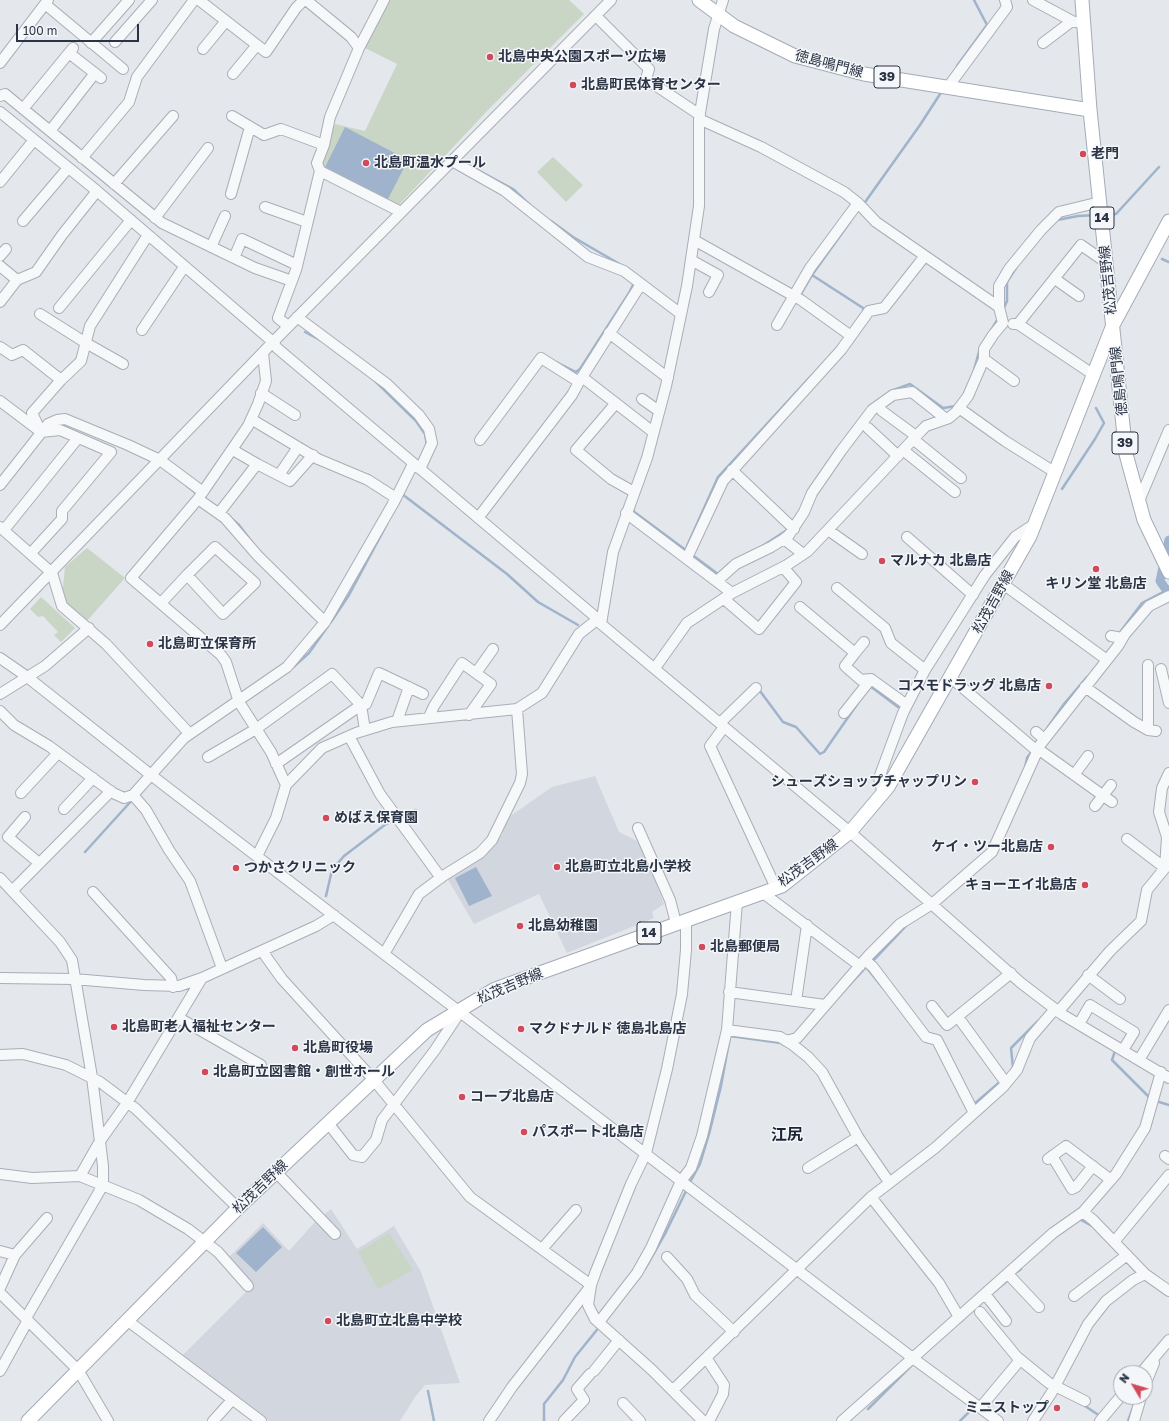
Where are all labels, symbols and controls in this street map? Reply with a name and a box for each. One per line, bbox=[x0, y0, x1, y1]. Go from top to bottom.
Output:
scale bar bbox=[18, 16, 141, 42]
text: 100 m bbox=[23, 23, 57, 38]
street label: 徳島鳴門線 bbox=[793, 47, 865, 81]
place label: 北島中央公園スポーツ広場 bbox=[498, 49, 666, 65]
marker: 北島中央公園スポーツ広場 bbox=[485, 52, 495, 62]
road number: 39 bbox=[874, 66, 900, 88]
place label: 北島町民体育センター bbox=[581, 77, 721, 93]
marker: 北島町民体育センター bbox=[568, 80, 578, 90]
place label: 老門 bbox=[1091, 146, 1119, 162]
marker: 老門 bbox=[1078, 149, 1088, 159]
place label: 北島町温水プール bbox=[374, 155, 486, 171]
marker: 北島町温水プール bbox=[361, 158, 371, 168]
road number: 14 bbox=[1090, 207, 1114, 229]
street label: 松茂吉野線 bbox=[1096, 244, 1120, 316]
street label: 徳島鳴門線 bbox=[1107, 345, 1131, 417]
road number: 39 bbox=[1112, 432, 1138, 454]
place label: マルナカ 北島店 bbox=[890, 553, 991, 569]
marker: マルナカ 北島店 bbox=[877, 556, 887, 566]
marker: キリン堂 北島店 bbox=[1091, 564, 1101, 574]
street label: 松茂吉野線 bbox=[969, 567, 1017, 637]
place label: キリン堂 北島店 bbox=[1045, 576, 1147, 592]
place label: 北島町立保育所 bbox=[158, 636, 256, 652]
marker: 北島町立保育所 bbox=[145, 639, 155, 649]
place label: コスモドラッグ 北島店 bbox=[898, 678, 1041, 694]
marker: コスモドラッグ 北島店 bbox=[1044, 681, 1054, 691]
place label: シューズショップチャップリン bbox=[771, 774, 967, 790]
marker: シューズショップチャップリン bbox=[970, 777, 980, 787]
place label: めばえ保育園 bbox=[334, 810, 418, 826]
marker: めばえ保育園 bbox=[321, 813, 331, 823]
street label: 松茂吉野線 bbox=[775, 836, 841, 890]
place label: ケイ・ツー北島店 bbox=[931, 839, 1043, 855]
marker: ケイ・ツー北島店 bbox=[1046, 842, 1056, 852]
place label: 北島町立北島小学校 bbox=[565, 859, 691, 875]
place label: つかさクリニック bbox=[244, 860, 356, 876]
marker: 北島町立北島小学校 bbox=[552, 862, 562, 872]
marker: つかさクリニック bbox=[231, 863, 241, 873]
place label: キョーエイ北島店 bbox=[965, 877, 1077, 893]
marker: キョーエイ北島店 bbox=[1080, 880, 1090, 890]
place label: 北島幼稚園 bbox=[528, 918, 598, 934]
marker: 北島幼稚園 bbox=[515, 921, 525, 931]
road number: 14 bbox=[637, 922, 661, 944]
place label: 北島郵便局 bbox=[710, 939, 780, 955]
marker: 北島郵便局 bbox=[697, 942, 707, 952]
street label: 松茂吉野線 bbox=[475, 965, 545, 1007]
place label: 北島町老人福祉センター bbox=[122, 1019, 276, 1035]
place label: マクドナルド 徳島北島店 bbox=[529, 1021, 686, 1037]
marker: 北島町老人福祉センター bbox=[109, 1022, 119, 1032]
marker: マクドナルド 徳島北島店 bbox=[516, 1024, 526, 1034]
place label: 北島町役場 bbox=[303, 1040, 373, 1056]
marker: 北島町役場 bbox=[290, 1043, 300, 1053]
place label: 北島町立図書館・創世ホール bbox=[213, 1064, 395, 1080]
marker: 北島町立図書館・創世ホール bbox=[200, 1067, 210, 1077]
place label: コープ北島店 bbox=[470, 1089, 554, 1105]
marker: コープ北島店 bbox=[457, 1092, 467, 1102]
place label: パスポート北島店 bbox=[532, 1124, 644, 1140]
district label: 江尻 bbox=[771, 1125, 803, 1145]
marker: パスポート北島店 bbox=[519, 1127, 529, 1137]
street label: 松茂吉野線 bbox=[229, 1157, 291, 1217]
place label: 北島町立北島中学校 bbox=[336, 1313, 462, 1329]
marker: 北島町立北島中学校 bbox=[323, 1316, 333, 1326]
north arrow bbox=[1113, 1365, 1153, 1405]
text: N bbox=[1116, 1371, 1132, 1385]
place label: ミニストップ bbox=[965, 1400, 1049, 1416]
marker: ミニストップ bbox=[1052, 1403, 1062, 1413]

